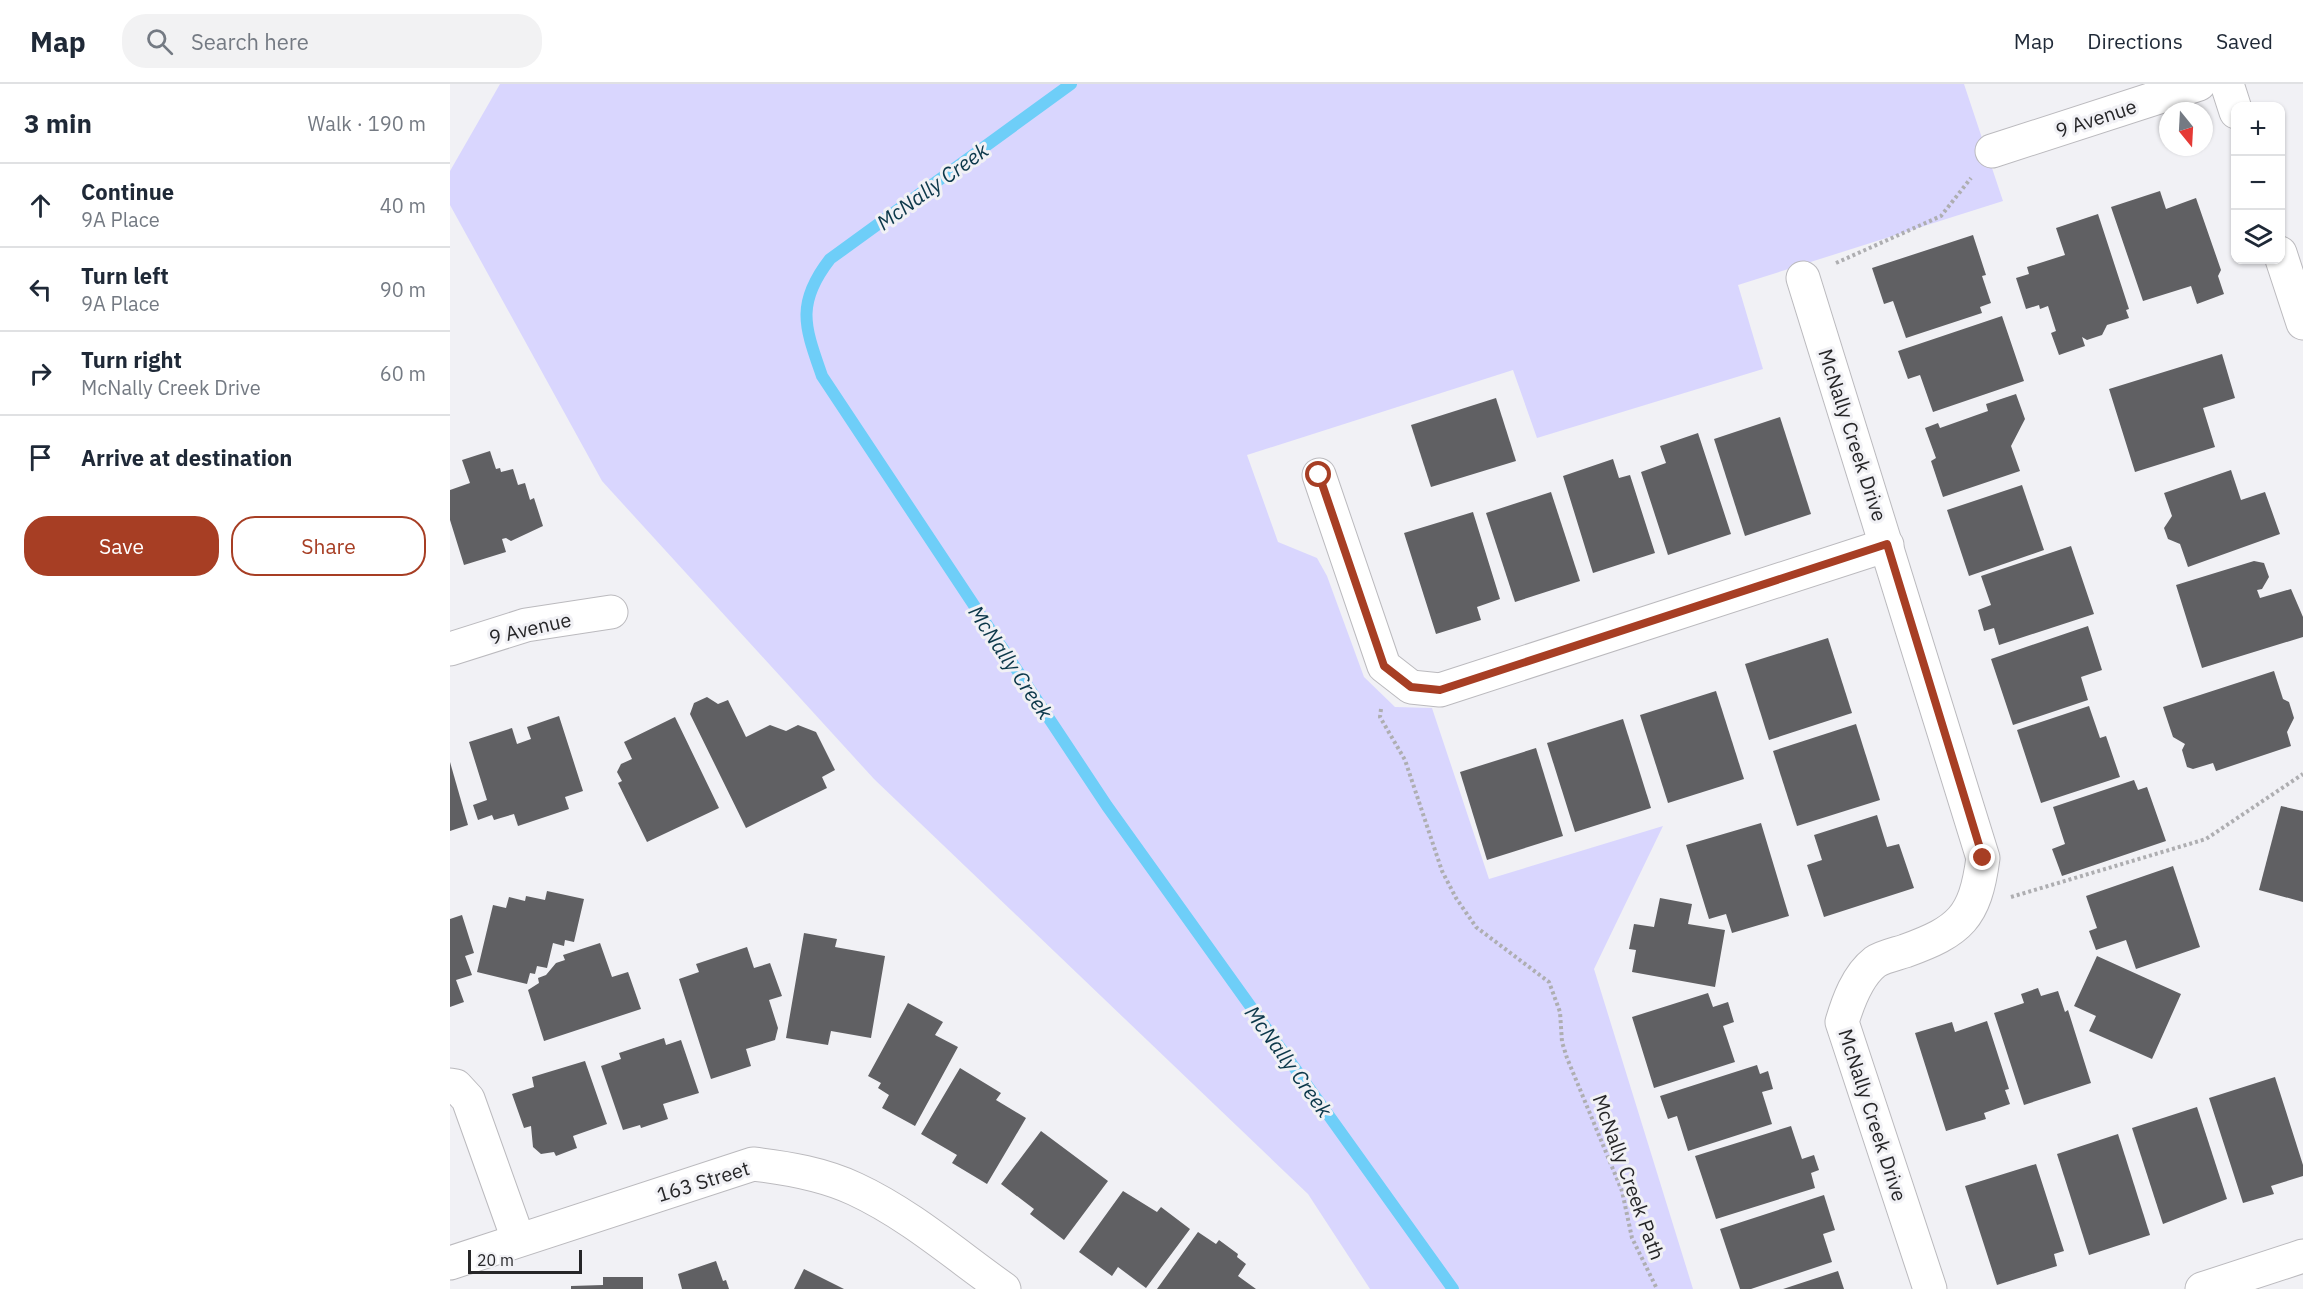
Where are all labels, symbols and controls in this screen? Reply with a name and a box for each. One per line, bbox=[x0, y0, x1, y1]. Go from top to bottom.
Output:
search box bbox=[122, 14, 542, 68]
text: Map bbox=[30, 23, 86, 60]
icon: search bbox=[143, 25, 176, 58]
text: Search here bbox=[191, 27, 309, 56]
text: Map bbox=[2014, 27, 2054, 55]
text: Directions bbox=[2087, 27, 2183, 55]
text: Saved bbox=[2216, 27, 2273, 55]
street label: 9 Avenue bbox=[2052, 92, 2140, 144]
north arrow bbox=[2159, 102, 2213, 156]
map controls bbox=[2231, 102, 2285, 264]
button: + bbox=[2231, 102, 2285, 156]
text: 3 min bbox=[24, 106, 92, 140]
text: Walk · 190 m bbox=[308, 110, 426, 137]
water label: McNally Creek bbox=[870, 135, 994, 236]
button: − bbox=[2231, 156, 2285, 210]
text: Continue bbox=[81, 177, 174, 206]
icon: ahead bbox=[24, 189, 57, 222]
text: 40 m bbox=[380, 192, 426, 219]
text: 9A Place bbox=[81, 206, 160, 233]
button: layers bbox=[2231, 210, 2285, 264]
text: Turn left bbox=[81, 261, 169, 290]
icon: left bbox=[24, 273, 57, 306]
text: 90 m bbox=[380, 276, 426, 303]
text: 9A Place bbox=[81, 290, 160, 317]
text: Turn right bbox=[81, 345, 182, 374]
street label: McNally Creek Drive bbox=[1812, 345, 1894, 525]
icon: right bbox=[24, 357, 57, 390]
text: 60 m bbox=[380, 360, 426, 387]
text: McNally Creek Drive bbox=[81, 374, 261, 401]
icon: arrive bbox=[24, 441, 57, 474]
text: Arrive at destination bbox=[81, 443, 292, 472]
route start bbox=[1305, 461, 1331, 487]
button: Save bbox=[24, 516, 219, 576]
button: Share bbox=[231, 516, 426, 576]
water label: McNally Creek bbox=[963, 600, 1060, 725]
street label: 9 Avenue bbox=[486, 605, 574, 651]
route end bbox=[1969, 844, 1995, 870]
water label: McNally Creek bbox=[1239, 999, 1340, 1123]
street label: McNally Creek Drive bbox=[1832, 1025, 1914, 1205]
street label: McNally Creek Path bbox=[1587, 1091, 1671, 1263]
street label: 163 Street bbox=[653, 1154, 753, 1208]
scale bar bbox=[468, 1247, 582, 1274]
text: 20 m bbox=[477, 1250, 514, 1270]

